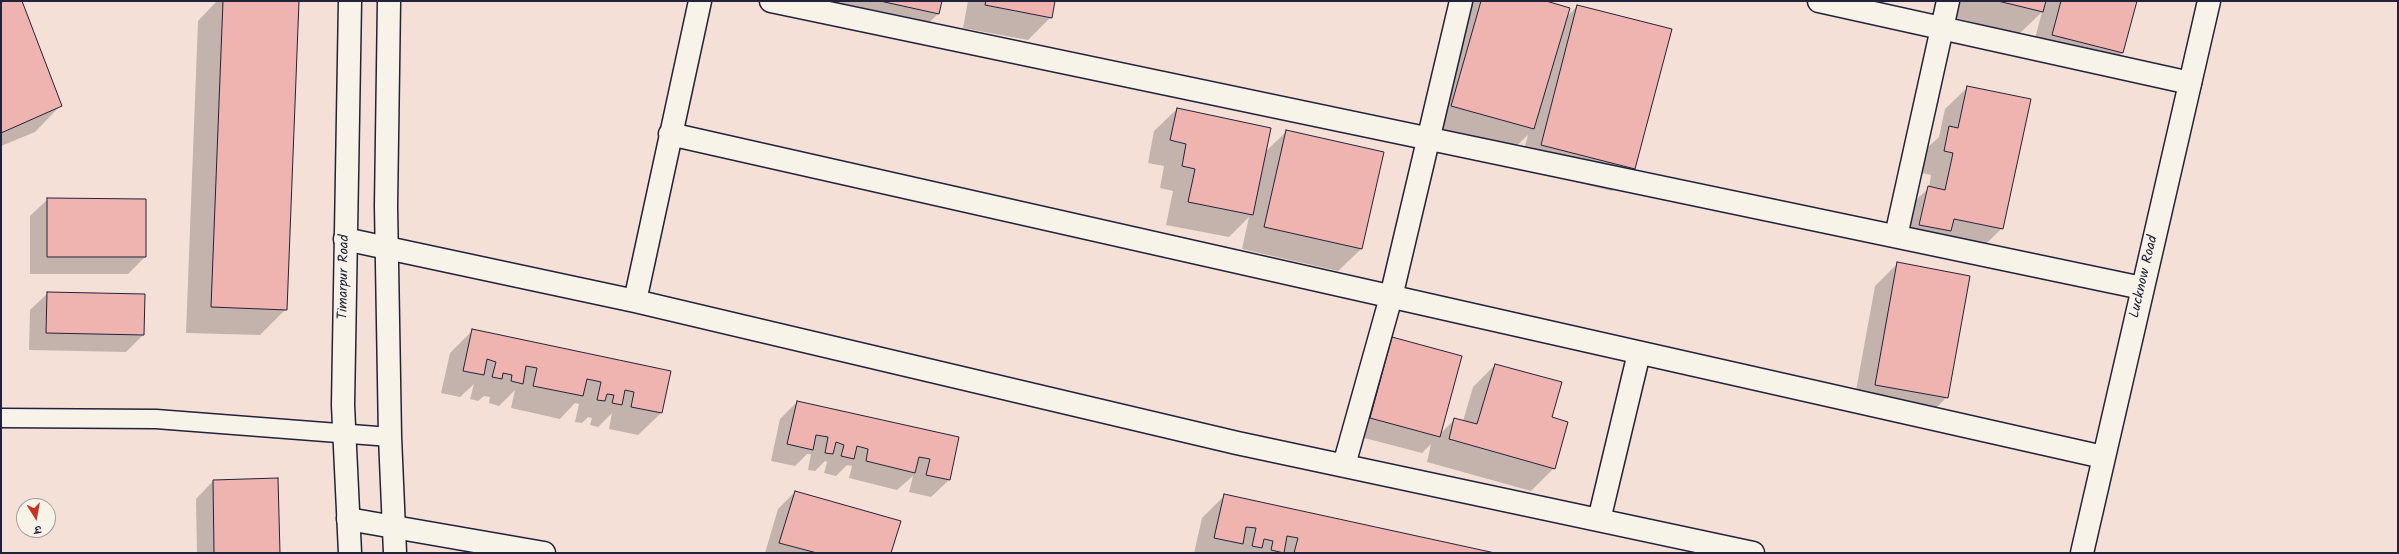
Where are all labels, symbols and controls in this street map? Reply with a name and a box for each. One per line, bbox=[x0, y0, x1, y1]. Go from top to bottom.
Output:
street label: Timarpur Road bbox=[336, 234, 354, 320]
street label: Lucknow Road bbox=[2127, 234, 2163, 320]
north arrow bbox=[16, 498, 56, 538]
text: उ bbox=[33, 519, 43, 538]

